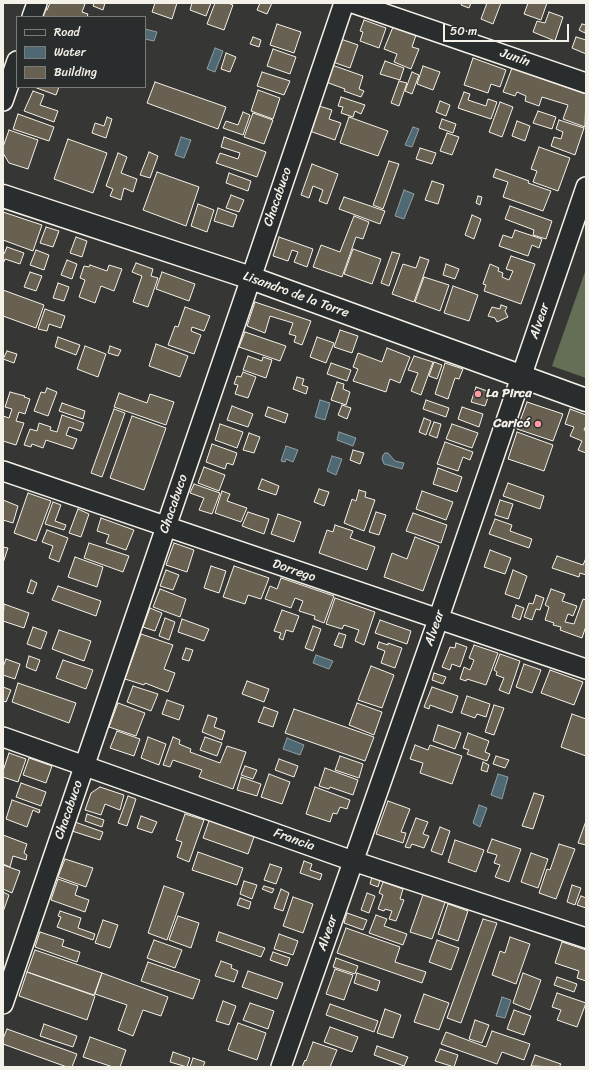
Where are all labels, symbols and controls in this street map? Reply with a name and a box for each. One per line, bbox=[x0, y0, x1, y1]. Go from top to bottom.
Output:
legend bbox=[16, 16, 146, 88]
scale bar bbox=[445, 16, 571, 42]
text: 50 m bbox=[450, 20, 477, 42]
text: Road bbox=[54, 21, 80, 43]
text: Water bbox=[54, 41, 86, 63]
street label: Junín bbox=[498, 46, 532, 70]
text: Building bbox=[54, 61, 97, 83]
street label: Chacabuco bbox=[261, 165, 295, 229]
street label: Lisandro de la Torre bbox=[241, 269, 351, 321]
street label: Alvear bbox=[527, 301, 553, 341]
place label: La Pirca bbox=[486, 386, 532, 402]
marker: La Pirca bbox=[473, 389, 483, 399]
place label: Caricó bbox=[493, 416, 530, 432]
marker: Caricó bbox=[533, 419, 543, 429]
street label: Chacabuco bbox=[157, 472, 191, 536]
street label: Dorrego bbox=[270, 556, 318, 586]
street label: Alvear bbox=[422, 608, 448, 648]
street label: Chacabuco bbox=[52, 778, 86, 842]
street label: Francia bbox=[271, 825, 317, 855]
street label: Alvear bbox=[315, 913, 341, 953]

